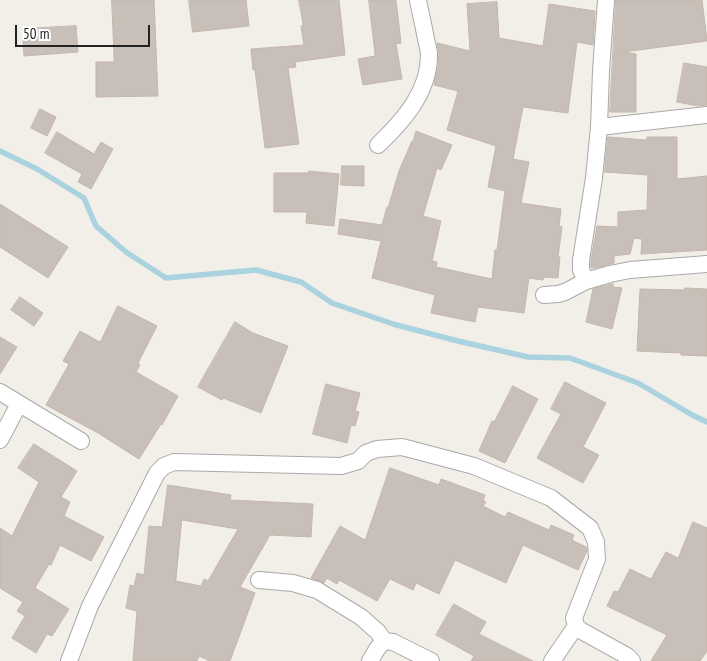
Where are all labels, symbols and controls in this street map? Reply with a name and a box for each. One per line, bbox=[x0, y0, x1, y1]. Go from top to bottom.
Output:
scale bar bbox=[18, 15, 152, 47]
text: 50 m bbox=[23, 24, 49, 43]

